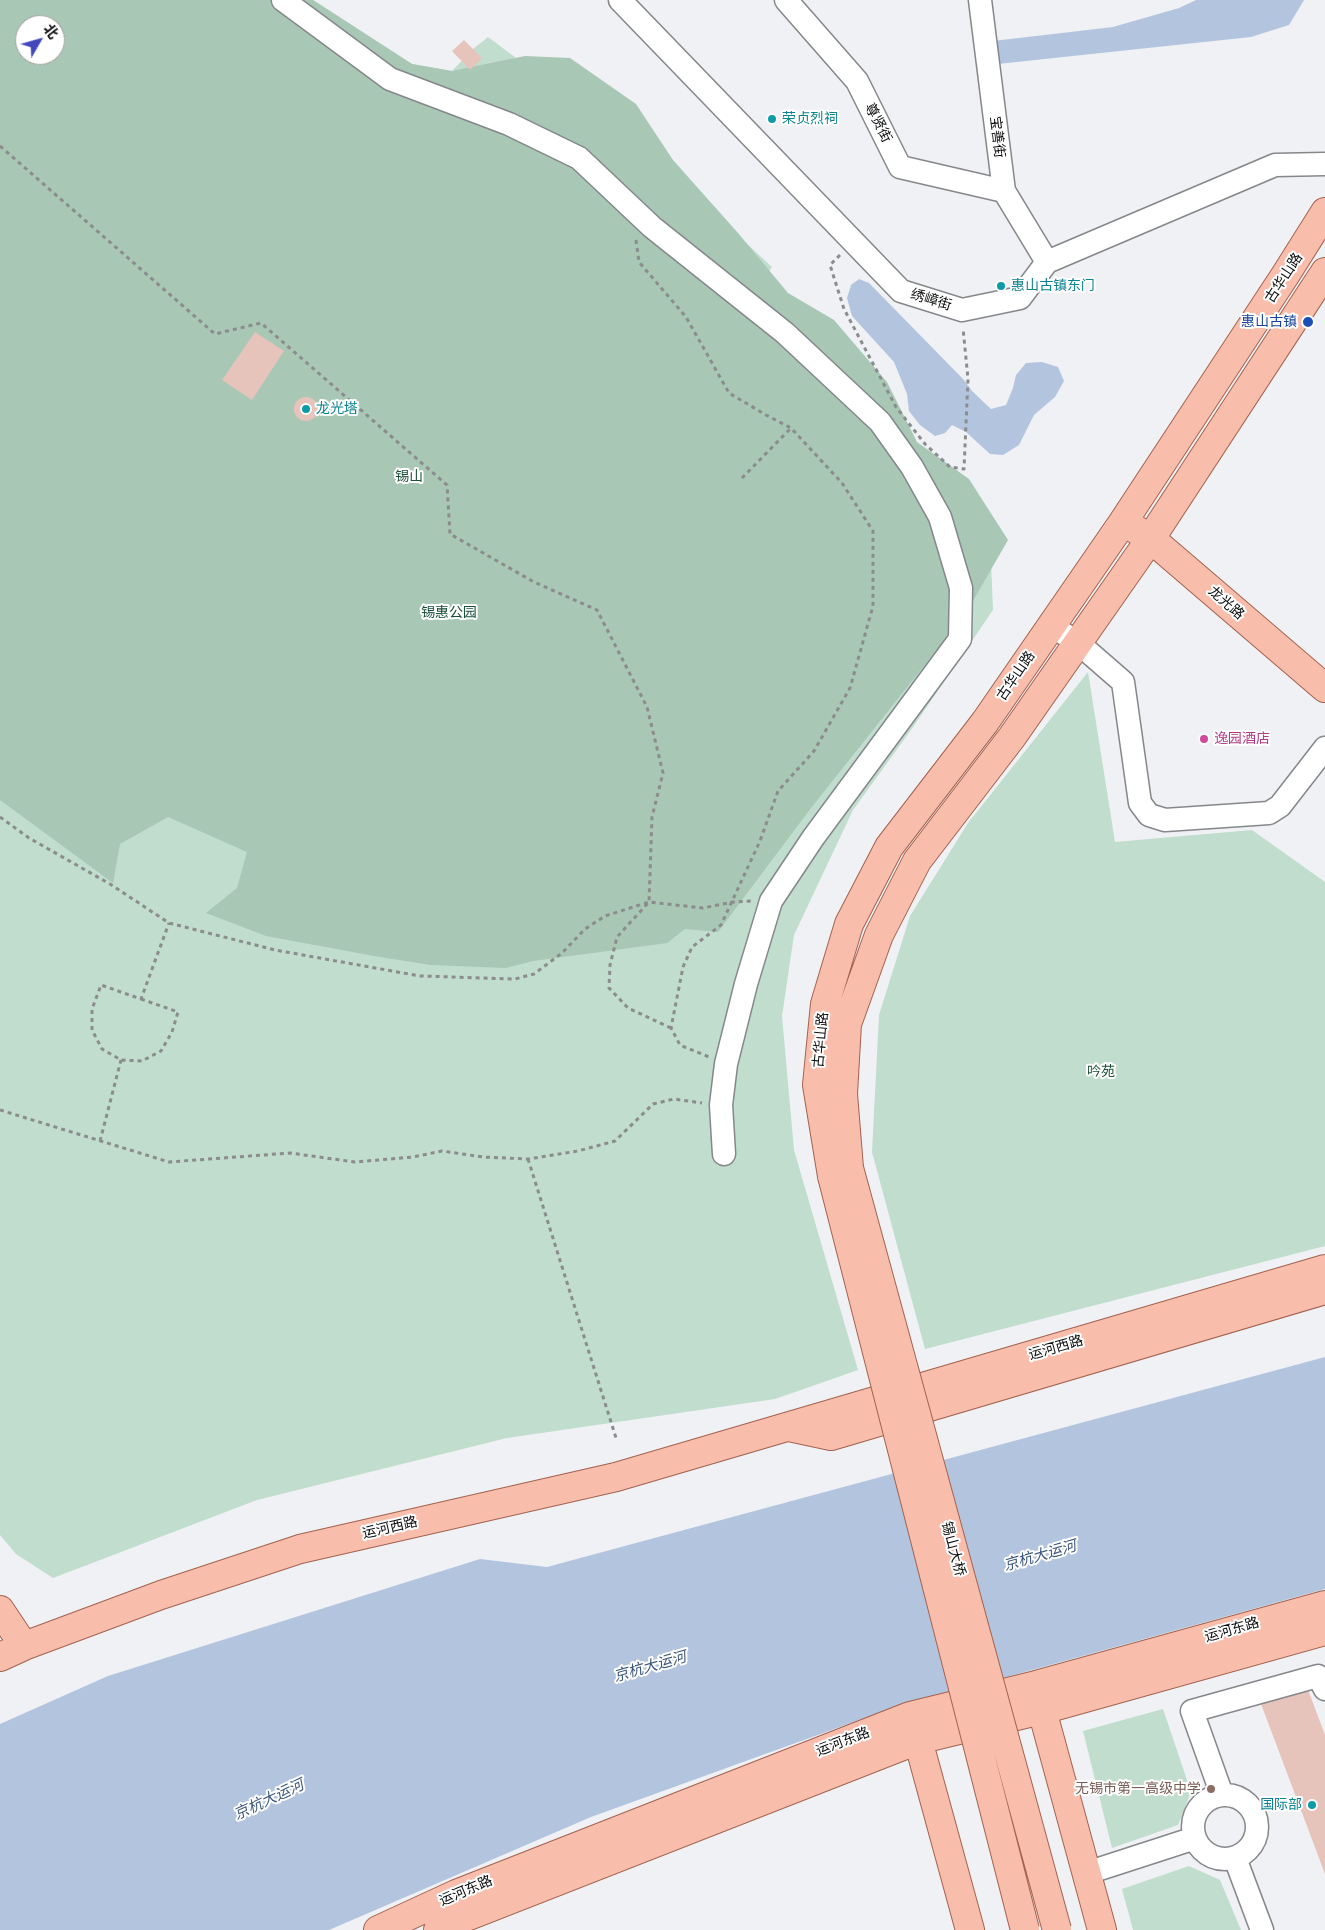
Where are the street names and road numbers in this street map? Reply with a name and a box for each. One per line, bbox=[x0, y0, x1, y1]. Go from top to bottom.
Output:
street label: 尊贤街 bbox=[861, 100, 895, 146]
street label: 宝善街 bbox=[986, 115, 1008, 159]
street label: 古华山路 bbox=[1262, 250, 1306, 306]
street label: 绣嶂街 bbox=[908, 286, 954, 314]
street label: 龙光路 bbox=[1205, 583, 1247, 623]
street label: 古华山路 bbox=[993, 648, 1039, 704]
street label: 古华山路 bbox=[810, 1011, 832, 1069]
street label: 运河西路 bbox=[1027, 1332, 1085, 1364]
street label: 运河西路 bbox=[361, 1514, 419, 1542]
street label: 锡山大桥 bbox=[938, 1520, 968, 1578]
street label: 运河东路 bbox=[1203, 1614, 1261, 1646]
street label: 运河东路 bbox=[814, 1724, 872, 1760]
street label: 运河东路 bbox=[437, 1872, 495, 1910]

